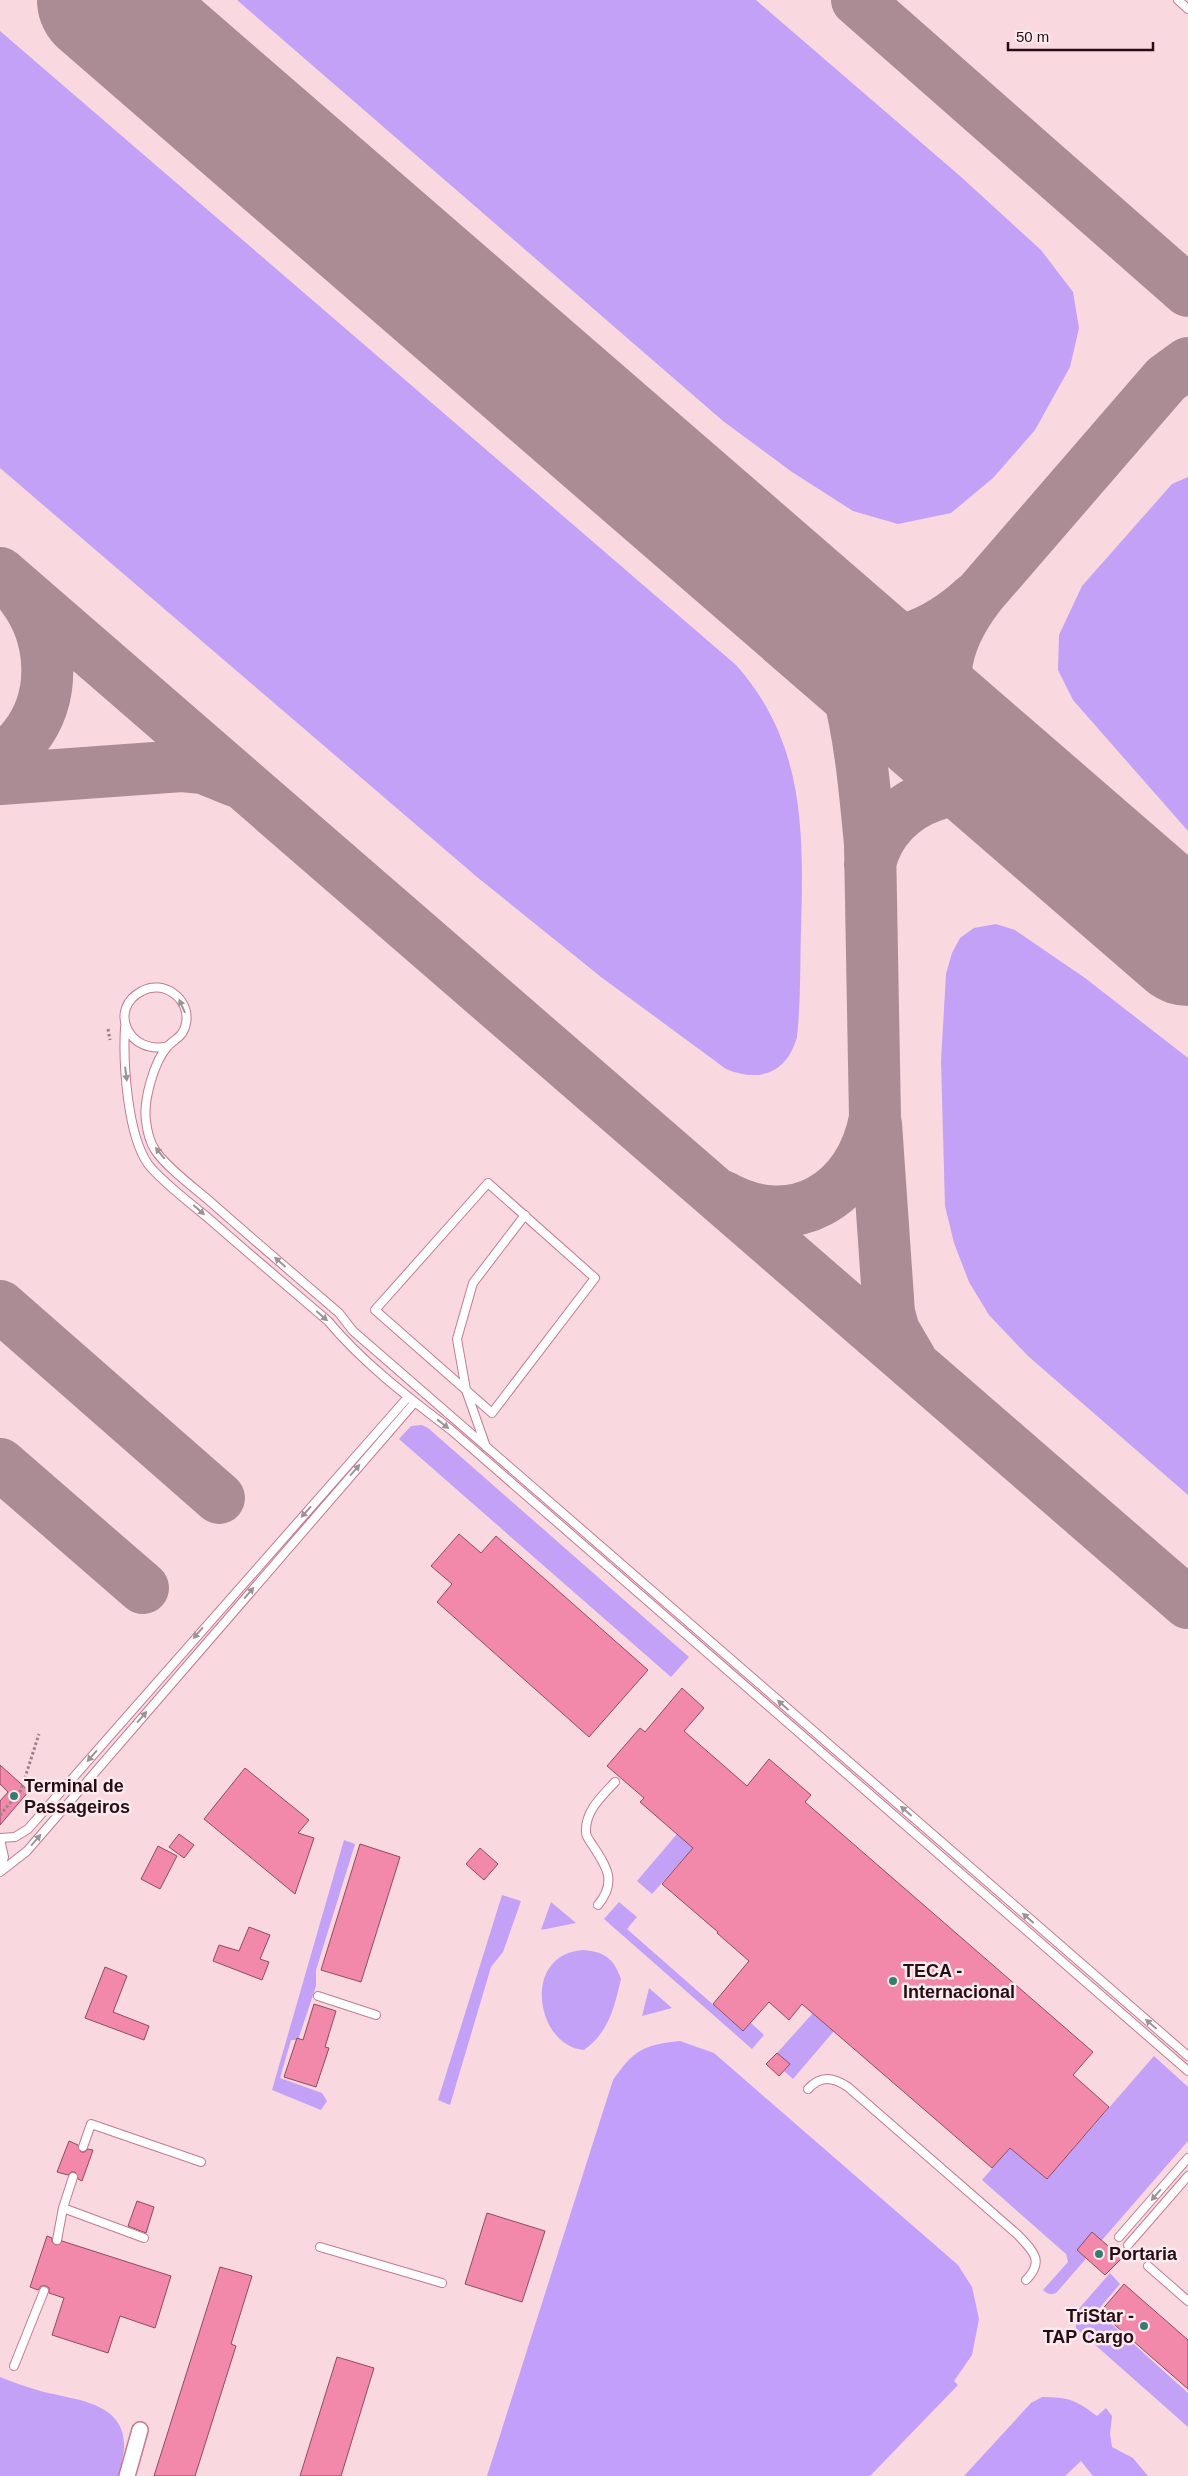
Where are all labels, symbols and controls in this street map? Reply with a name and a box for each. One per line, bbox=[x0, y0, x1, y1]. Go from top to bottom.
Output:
scale bar bbox=[1008, 20, 1153, 52]
text: 50 m bbox=[1016, 28, 1049, 45]
one-way arrow bbox=[178, 999, 186, 1013]
one-way arrow bbox=[122, 1066, 130, 1082]
one-way arrow bbox=[154, 1147, 165, 1160]
one-way arrow bbox=[192, 1205, 205, 1216]
one-way arrow bbox=[274, 1257, 286, 1268]
one-way arrow bbox=[316, 1310, 328, 1322]
one-way arrow bbox=[436, 1419, 449, 1430]
one-way arrow bbox=[349, 1464, 360, 1477]
one-way arrow bbox=[300, 1505, 312, 1517]
one-way arrow bbox=[243, 1587, 254, 1600]
one-way arrow bbox=[193, 1627, 204, 1640]
one-way arrow bbox=[777, 1700, 789, 1711]
one-way arrow bbox=[137, 1710, 148, 1723]
one-way arrow bbox=[87, 1750, 98, 1762]
place label: Terminal de Passageiros bbox=[24, 1776, 130, 1817]
marker: Terminal de Passageiros bbox=[8, 1790, 20, 1802]
one-way arrow bbox=[899, 1806, 912, 1817]
one-way arrow bbox=[31, 1833, 42, 1846]
one-way arrow bbox=[1023, 1912, 1035, 1924]
place label: TECA - Internacional bbox=[903, 1961, 1015, 2002]
marker: TECA - Internacional bbox=[887, 1975, 899, 1987]
one-way arrow bbox=[1145, 2019, 1158, 2030]
one-way arrow bbox=[1150, 2188, 1162, 2200]
place label: Portaria bbox=[1109, 2244, 1178, 2264]
marker: Portaria bbox=[1093, 2248, 1105, 2260]
place label: TriStar - TAP Cargo bbox=[1043, 2306, 1134, 2347]
marker: TriStar - TAP Cargo bbox=[1138, 2320, 1150, 2332]

